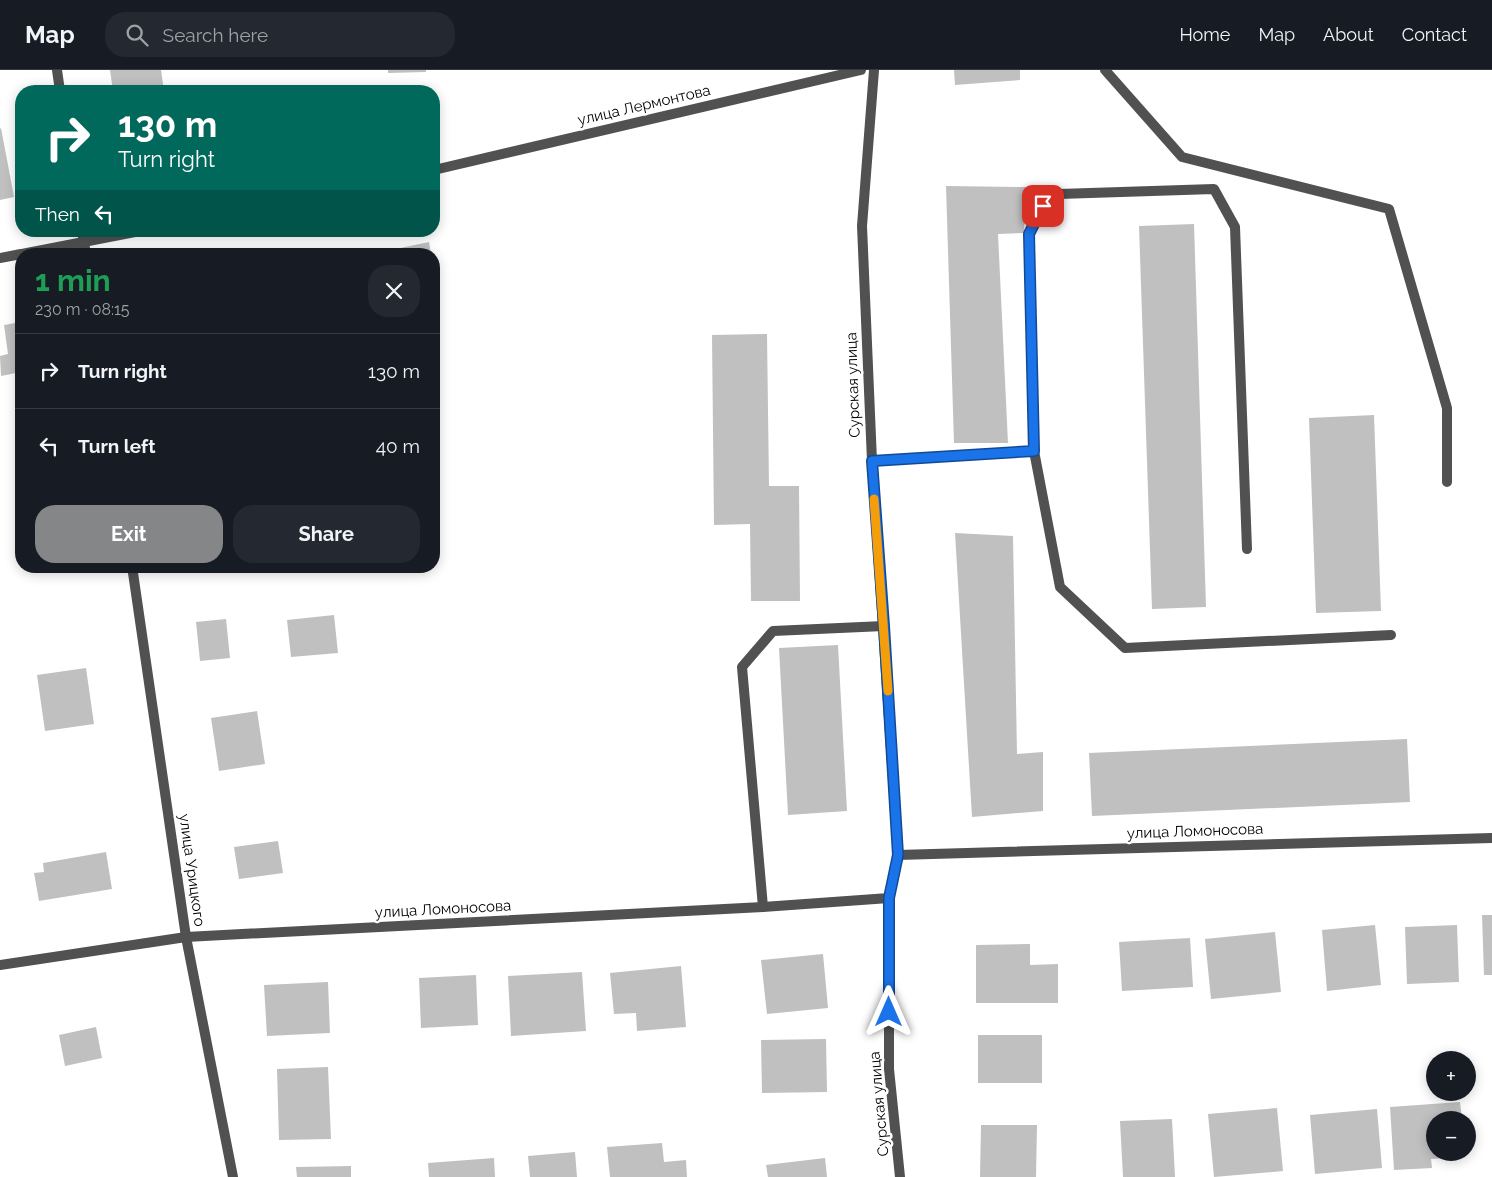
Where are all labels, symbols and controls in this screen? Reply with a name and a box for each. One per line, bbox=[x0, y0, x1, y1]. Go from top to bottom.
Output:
search box bbox=[105, 12, 455, 57]
text: Map bbox=[25, 20, 75, 49]
icon: search bbox=[123, 21, 151, 49]
text: Search here bbox=[163, 24, 268, 46]
text: Home bbox=[1179, 24, 1230, 45]
text: Map bbox=[1258, 24, 1295, 45]
text: About bbox=[1323, 24, 1374, 45]
text: Contact bbox=[1402, 24, 1467, 45]
street label: улица Лермонтова bbox=[576, 81, 712, 129]
text: 130 m bbox=[118, 104, 217, 145]
icon: right bbox=[35, 105, 100, 170]
text: Turn right bbox=[118, 146, 215, 172]
pin bbox=[1022, 185, 1064, 227]
icon: arrive bbox=[1029, 192, 1057, 220]
icon: left bbox=[90, 200, 118, 228]
text: Then bbox=[35, 203, 80, 225]
text: 1 min bbox=[35, 263, 111, 298]
button: close bbox=[368, 265, 420, 317]
text: 230 m · 08:15 bbox=[35, 300, 130, 319]
street label: Сурская улица bbox=[842, 332, 864, 438]
icon: right bbox=[35, 357, 63, 385]
text: Turn right bbox=[78, 360, 167, 382]
text: 130 m bbox=[368, 360, 420, 382]
icon: left bbox=[35, 432, 63, 460]
text: Turn left bbox=[78, 435, 155, 457]
text: 40 m bbox=[376, 435, 420, 457]
button: Exit bbox=[35, 505, 223, 563]
button: Share bbox=[233, 505, 420, 563]
street label: улица Урицкого bbox=[175, 812, 209, 928]
street label: улица Ломоносова bbox=[1126, 820, 1264, 842]
street label: улица Ломоносова bbox=[374, 896, 512, 922]
position arrow bbox=[862, 985, 914, 1037]
street label: Сурская улица bbox=[865, 1051, 893, 1157]
map controls bbox=[1426, 1051, 1476, 1161]
button: + bbox=[1426, 1051, 1476, 1101]
button: − bbox=[1426, 1111, 1476, 1161]

